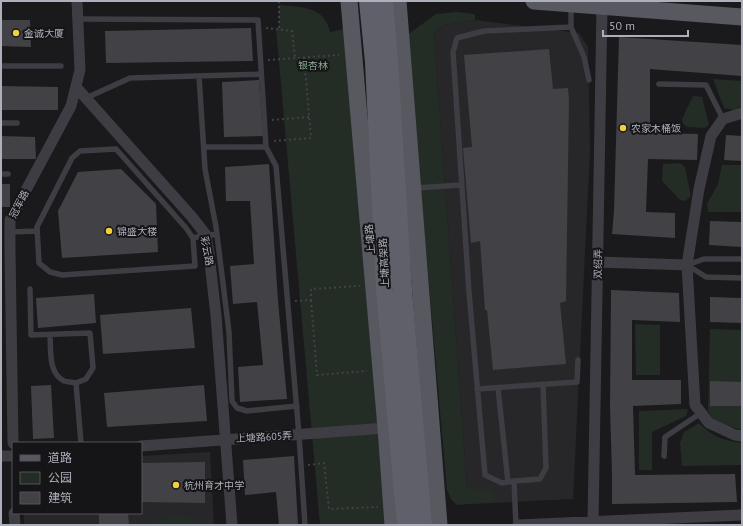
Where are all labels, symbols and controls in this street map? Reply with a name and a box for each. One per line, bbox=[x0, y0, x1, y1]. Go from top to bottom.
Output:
scale bar bbox=[603, 12, 688, 38]
text: 50 m bbox=[609, 18, 635, 33]
place label: 金诚大厦 bbox=[24, 27, 64, 40]
marker: 金诚大厦 bbox=[11, 28, 21, 38]
park label: 银杏林 bbox=[298, 59, 328, 72]
place label: 农家木桶饭 bbox=[631, 122, 681, 135]
marker: 农家木桶饭 bbox=[618, 123, 628, 133]
street label: 冠军路 bbox=[6, 188, 32, 220]
street label: 上塘路 bbox=[362, 223, 378, 255]
place label: 锦盛大楼 bbox=[117, 225, 157, 238]
marker: 锦盛大楼 bbox=[104, 226, 114, 236]
street label: 彩云路 bbox=[198, 235, 216, 267]
street label: 上塘高架路 bbox=[376, 238, 392, 288]
street label: 双绍弄 bbox=[591, 249, 605, 279]
street label: 上塘路605弄 bbox=[236, 429, 292, 445]
legend bbox=[12, 442, 142, 514]
text: 道路 bbox=[48, 450, 72, 465]
text: 公园 bbox=[48, 470, 72, 485]
place label: 杭州育才中学 bbox=[184, 479, 244, 492]
marker: 杭州育才中学 bbox=[171, 480, 181, 490]
text: 建筑 bbox=[48, 490, 72, 505]

